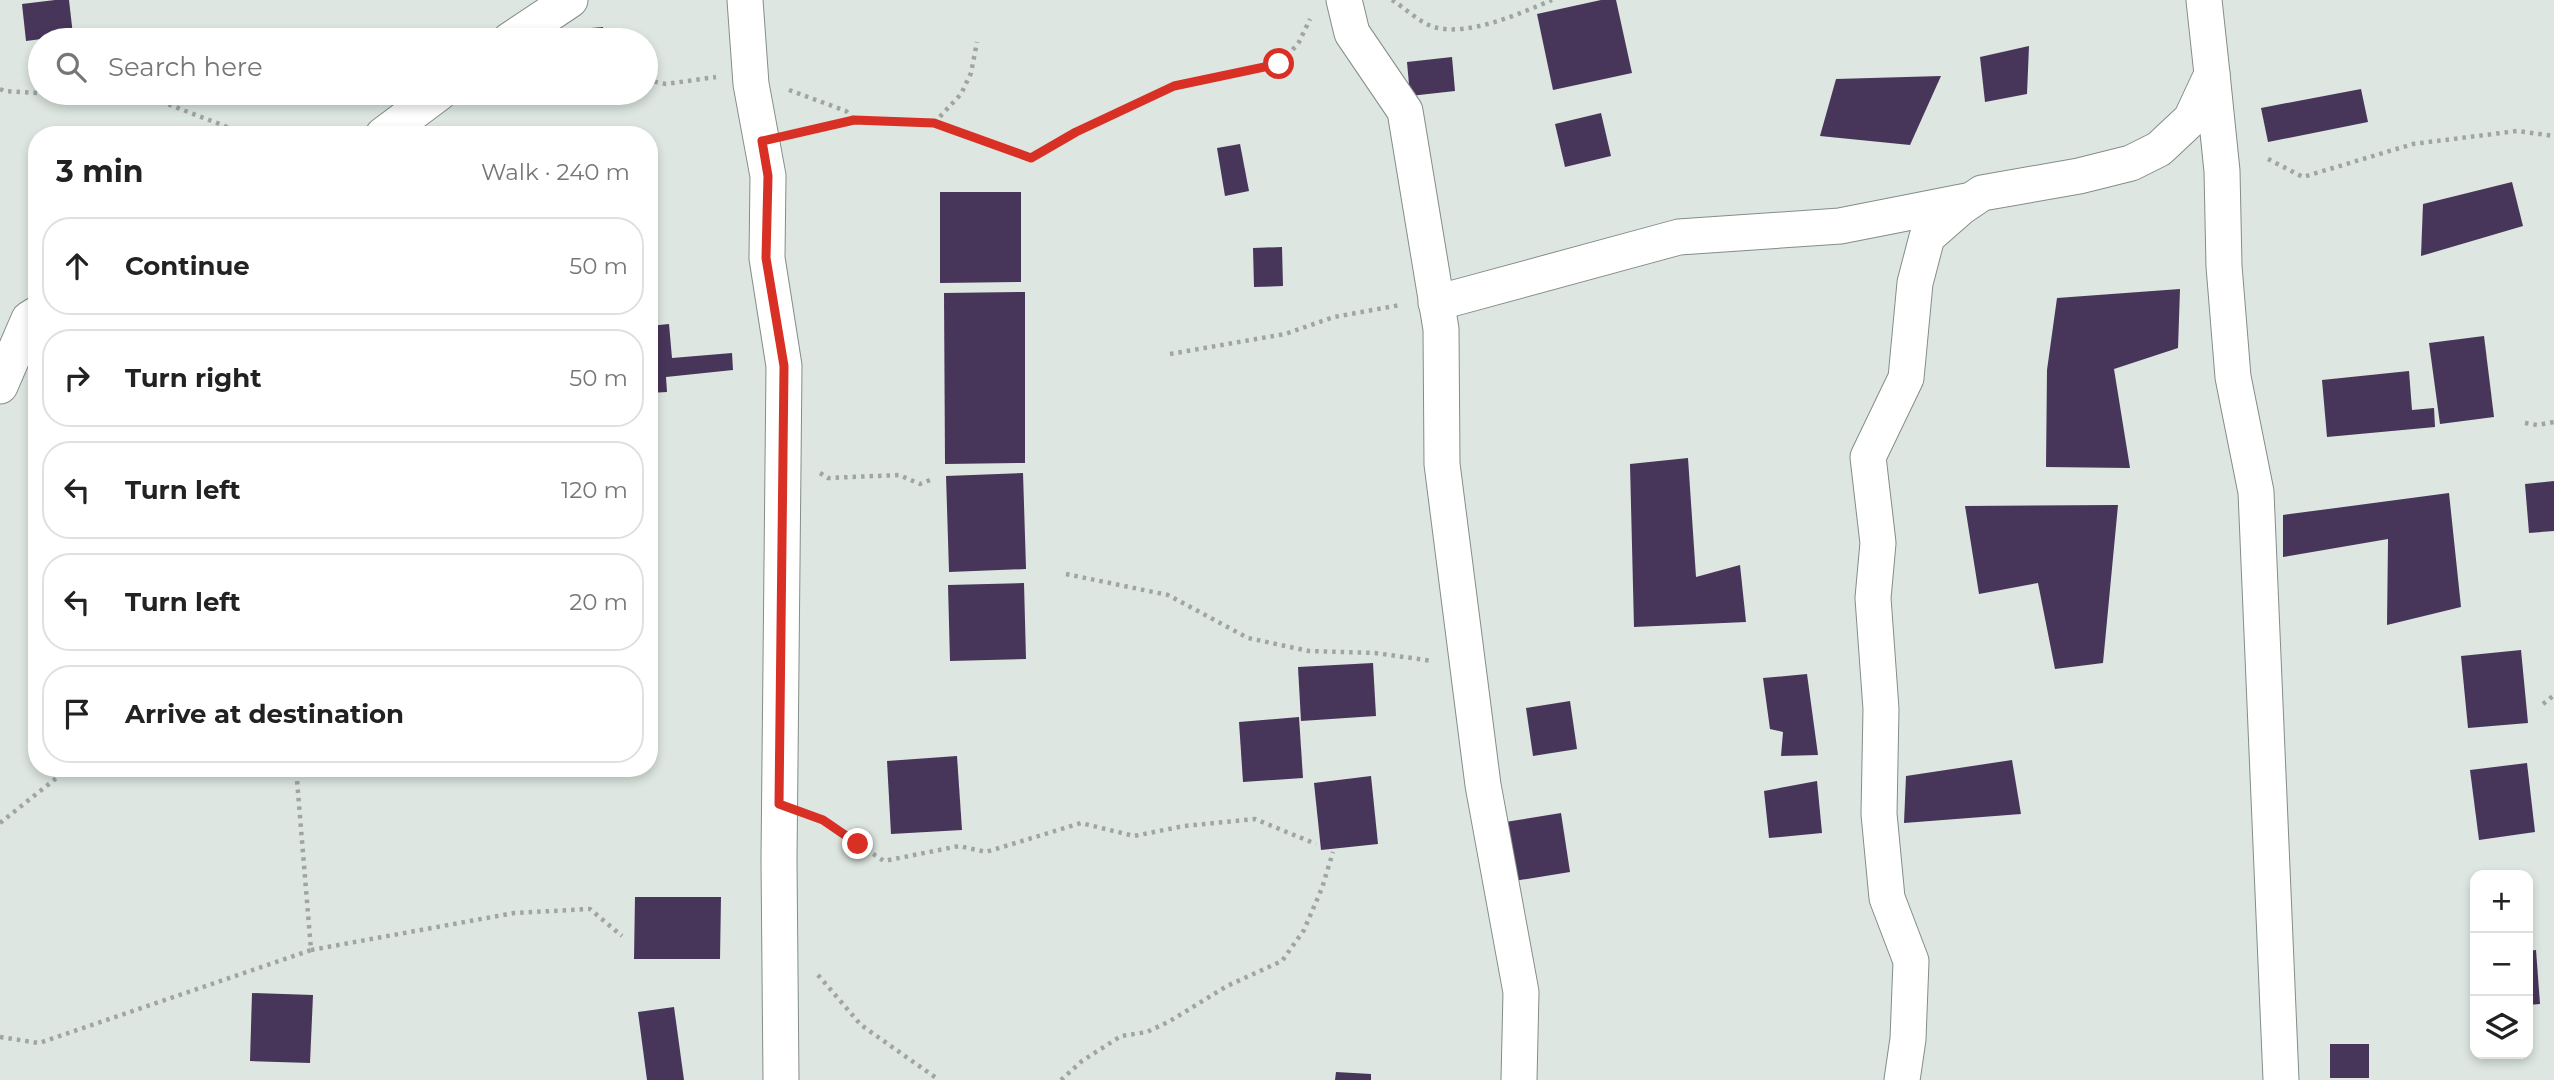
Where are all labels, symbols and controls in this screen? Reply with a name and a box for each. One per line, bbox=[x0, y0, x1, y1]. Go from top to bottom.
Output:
search box bbox=[28, 28, 658, 105]
icon: search bbox=[52, 48, 90, 86]
route start bbox=[1263, 48, 1294, 79]
text: Search here bbox=[108, 51, 263, 83]
text: 3 min bbox=[56, 153, 143, 190]
text: Walk · 240 m bbox=[481, 158, 630, 186]
icon: ahead bbox=[58, 247, 96, 285]
text: Continue bbox=[125, 250, 250, 282]
text: 50 m bbox=[569, 252, 628, 280]
icon: right bbox=[58, 359, 96, 397]
text: Turn right bbox=[125, 362, 261, 394]
text: 50 m bbox=[569, 364, 628, 392]
icon: left bbox=[58, 471, 96, 509]
text: Turn left bbox=[125, 474, 241, 506]
text: 120 m bbox=[561, 476, 628, 504]
icon: left bbox=[58, 583, 96, 621]
text: Turn left bbox=[125, 586, 241, 618]
text: 20 m bbox=[569, 588, 628, 616]
icon: arrive bbox=[58, 695, 96, 733]
text: Arrive at destination bbox=[125, 698, 404, 730]
route end bbox=[842, 828, 873, 859]
map controls bbox=[2470, 870, 2533, 1059]
button: + bbox=[2470, 870, 2533, 933]
button: − bbox=[2470, 933, 2533, 996]
button: layers bbox=[2470, 996, 2533, 1059]

